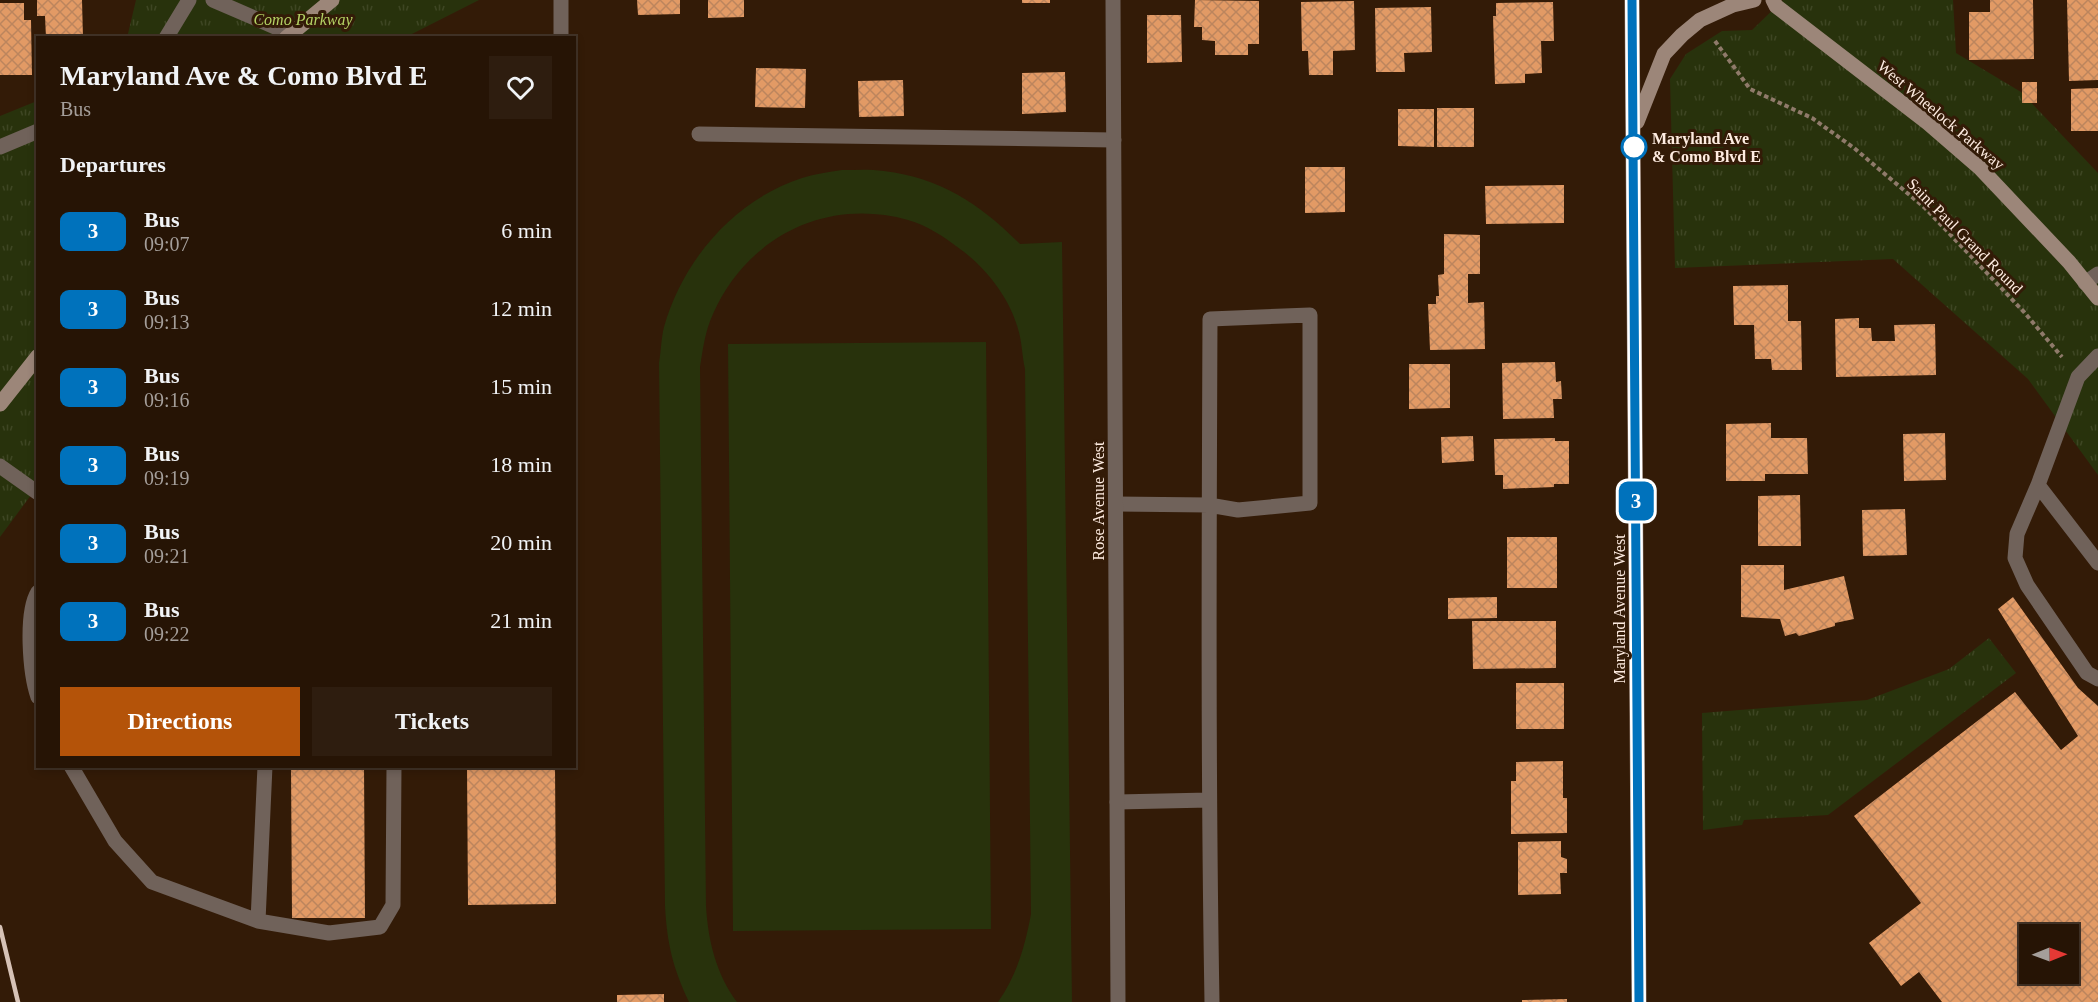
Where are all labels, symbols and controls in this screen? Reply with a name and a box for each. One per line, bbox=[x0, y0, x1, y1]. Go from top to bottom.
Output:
park label: Como Parkway bbox=[253, 11, 353, 29]
button: heart bbox=[489, 56, 552, 119]
street label: West Wheelock Parkway bbox=[1874, 57, 2008, 174]
text: Maryland Ave & Como Blvd E bbox=[60, 60, 427, 91]
text: Bus bbox=[60, 98, 91, 120]
place label: Maryland Ave & Como Blvd E bbox=[1652, 130, 1761, 165]
marker: Maryland Ave & Como Blvd E bbox=[1621, 134, 1647, 160]
text: Departures bbox=[60, 152, 166, 177]
street label: Saint Paul Grand Round bbox=[1904, 175, 2026, 297]
text: Bus bbox=[144, 207, 179, 232]
text: 6 min bbox=[501, 218, 552, 243]
text: 3 bbox=[88, 219, 98, 243]
text: 09:07 bbox=[144, 233, 190, 255]
text: Bus bbox=[144, 285, 179, 310]
text: 12 min bbox=[490, 296, 552, 321]
text: 3 bbox=[88, 297, 98, 321]
text: 09:13 bbox=[144, 311, 190, 333]
text: Bus bbox=[144, 363, 179, 388]
text: 15 min bbox=[490, 374, 552, 399]
text: 3 bbox=[88, 375, 98, 399]
text: 09:16 bbox=[144, 389, 190, 411]
text: Bus bbox=[144, 441, 179, 466]
street label: Rose Avenue West bbox=[1090, 441, 1107, 561]
text: 18 min bbox=[490, 452, 552, 477]
text: 3 bbox=[88, 453, 98, 477]
text: 09:19 bbox=[144, 467, 190, 489]
line badge: 3 bbox=[1616, 482, 1656, 520]
text: 3 bbox=[1631, 489, 1641, 513]
text: Bus bbox=[144, 519, 179, 544]
text: 20 min bbox=[490, 530, 552, 555]
text: 3 bbox=[88, 531, 98, 555]
street label: Maryland Avenue West bbox=[1611, 534, 1629, 684]
text: 09:21 bbox=[144, 545, 190, 567]
text: Bus bbox=[144, 597, 179, 622]
text: 21 min bbox=[490, 608, 552, 633]
text: 3 bbox=[88, 609, 98, 633]
text: 09:22 bbox=[144, 623, 190, 645]
button: Directions bbox=[60, 687, 300, 756]
button: Tickets bbox=[312, 687, 552, 756]
north arrow bbox=[2019, 924, 2079, 984]
map controls bbox=[2019, 924, 2079, 984]

